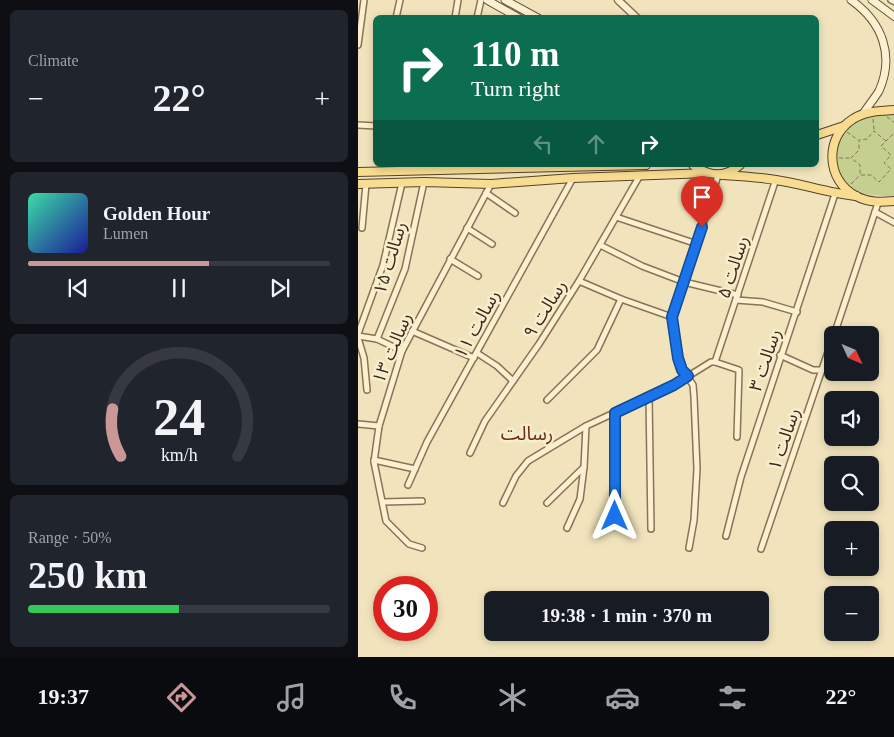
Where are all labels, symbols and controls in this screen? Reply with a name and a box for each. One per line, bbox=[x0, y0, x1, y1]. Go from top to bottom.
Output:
icon: right bbox=[388, 35, 453, 100]
text: 110 m bbox=[471, 35, 559, 74]
text: Climate bbox=[28, 52, 79, 69]
text: Turn right bbox=[471, 76, 560, 101]
text: 22° bbox=[152, 77, 206, 119]
text: − bbox=[28, 83, 44, 114]
text: + bbox=[314, 83, 330, 114]
icon: left bbox=[529, 130, 557, 158]
icon: ahead bbox=[582, 130, 610, 158]
icon: right bbox=[635, 130, 663, 158]
pin bbox=[681, 176, 723, 227]
icon: arrive bbox=[688, 183, 716, 211]
text: Golden Hour bbox=[103, 203, 210, 224]
street label: رسالت ۱۵ bbox=[369, 219, 411, 297]
text: Lumen bbox=[103, 225, 148, 242]
street label: رسالت ۵ bbox=[714, 233, 753, 301]
icon: previous bbox=[64, 274, 92, 302]
icon: pause bbox=[165, 274, 193, 302]
icon: next bbox=[266, 274, 294, 302]
street label: رسالت ۹ bbox=[519, 276, 571, 342]
street label: رسالت ۱۱ bbox=[450, 286, 505, 362]
street label: رسالت ۱۳ bbox=[368, 310, 417, 387]
street label: رسالت ۳ bbox=[745, 326, 786, 394]
north arrow bbox=[824, 326, 879, 381]
map controls bbox=[824, 326, 879, 641]
text: 24 bbox=[153, 389, 205, 446]
button: sound bbox=[824, 391, 879, 446]
street label: رسالت ۱ bbox=[764, 405, 805, 473]
district label: رسالت bbox=[501, 423, 553, 445]
text: km/h bbox=[161, 445, 197, 465]
button: search bbox=[824, 456, 879, 511]
position arrow bbox=[588, 489, 640, 541]
button: + bbox=[824, 521, 879, 576]
text: Range · 50% bbox=[28, 529, 112, 546]
text: 250 km bbox=[28, 554, 147, 596]
speed limit sign: 30 bbox=[373, 576, 438, 641]
button: − bbox=[824, 586, 879, 641]
text: 19:38 · 1 min · 370 m bbox=[541, 605, 712, 626]
icon: directions bbox=[164, 680, 199, 715]
icon: music bbox=[274, 680, 309, 715]
icon: phone bbox=[385, 680, 420, 715]
icon: climate bbox=[495, 680, 530, 715]
icon: car bbox=[605, 680, 640, 715]
icon: filters bbox=[715, 680, 750, 715]
text: 19:37 bbox=[38, 684, 89, 709]
text: 22° bbox=[825, 684, 856, 709]

